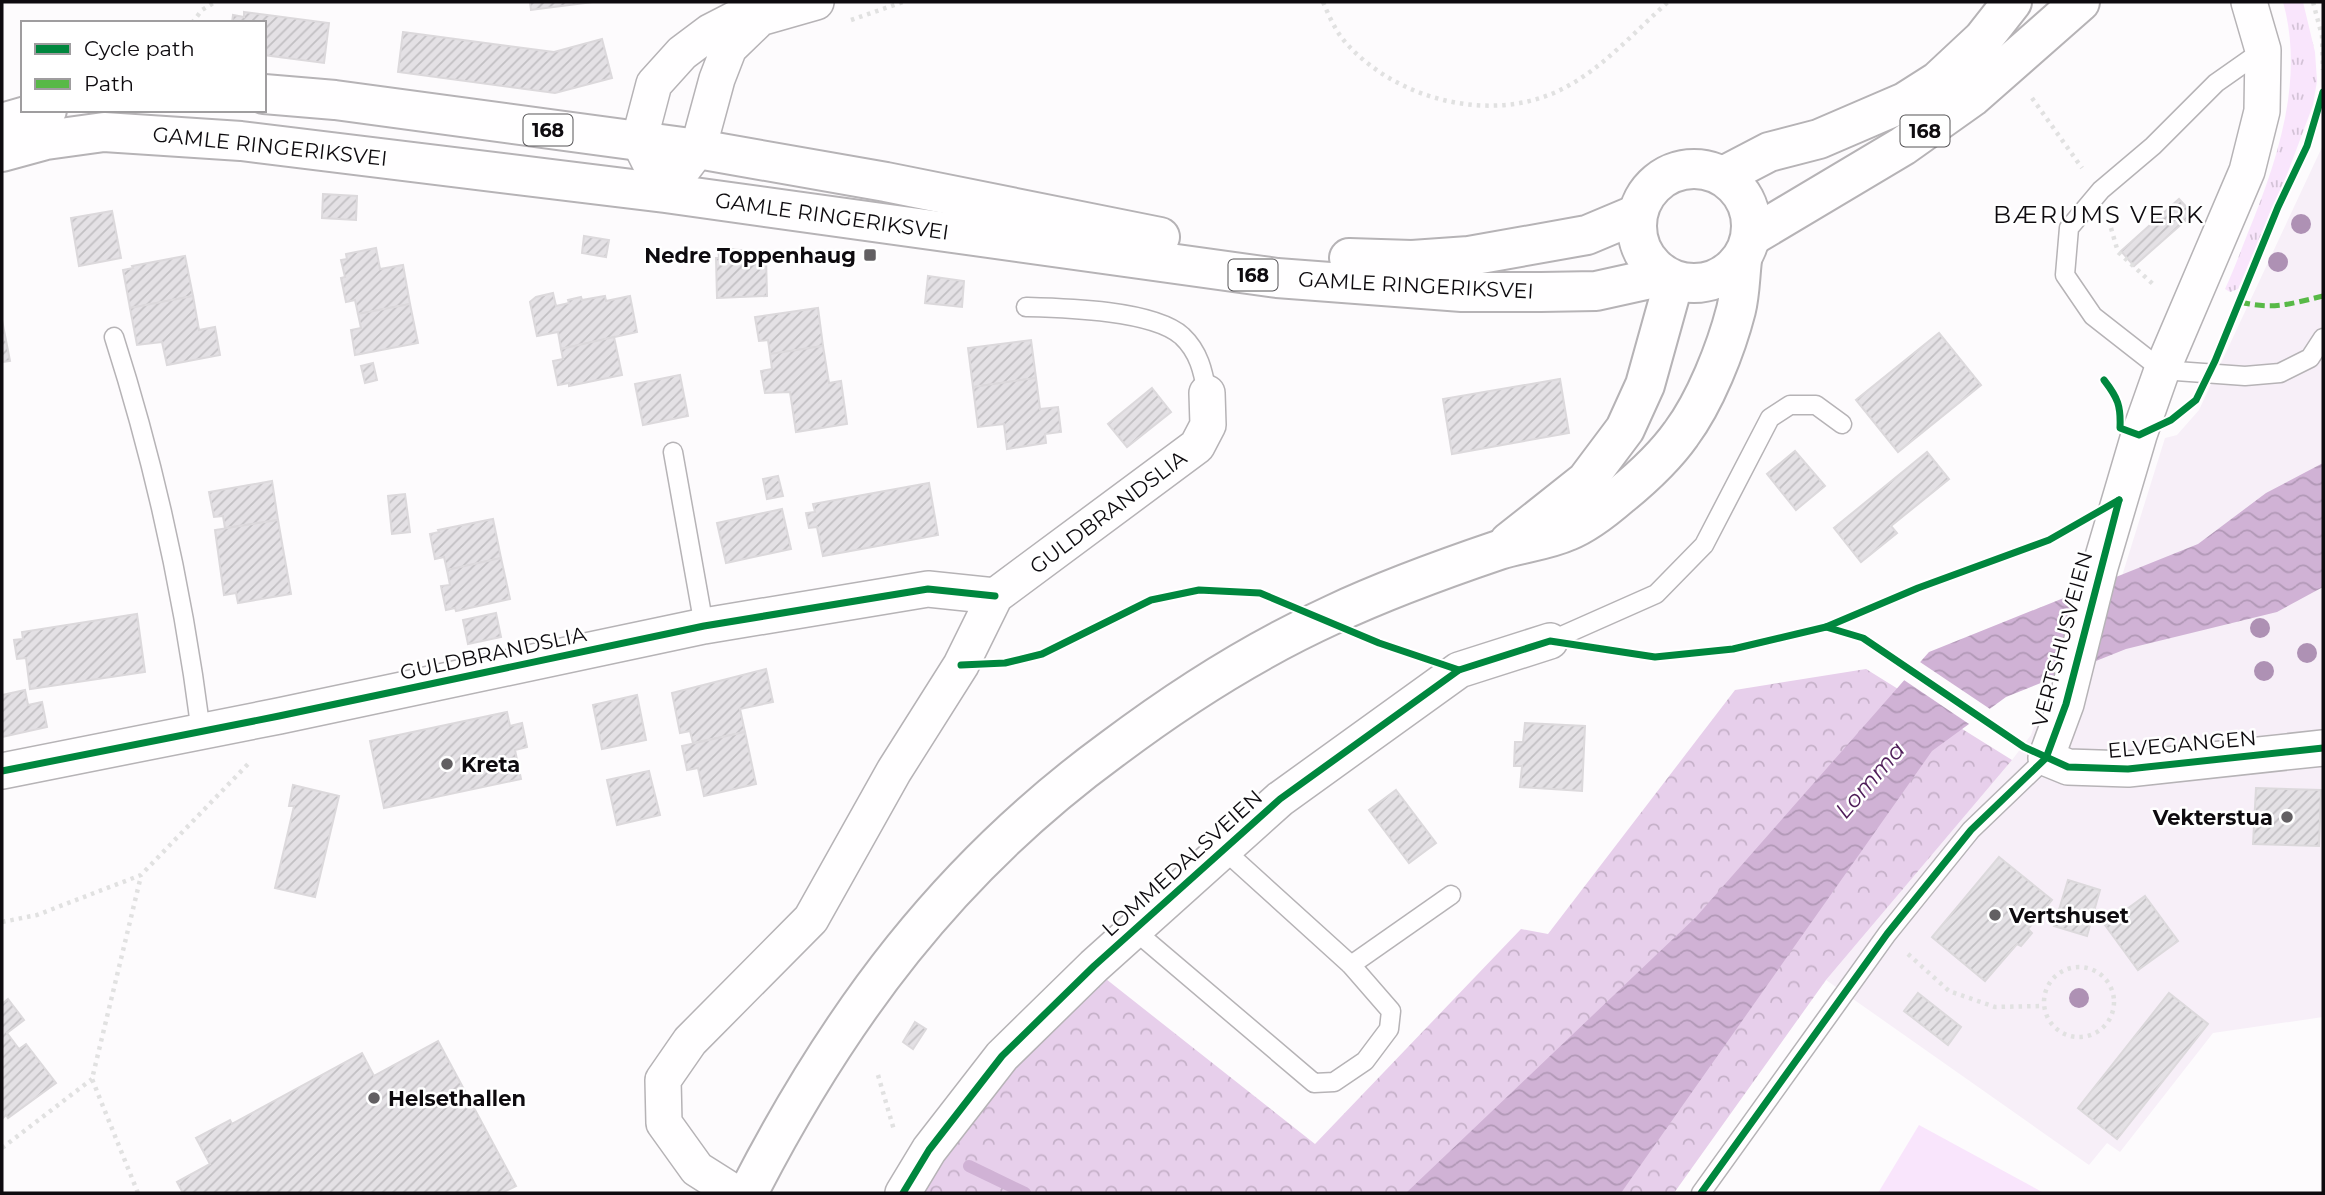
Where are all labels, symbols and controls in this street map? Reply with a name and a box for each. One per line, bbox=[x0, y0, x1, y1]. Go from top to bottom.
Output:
legend bbox=[21, 21, 266, 112]
text: Cycle path bbox=[84, 36, 195, 61]
text: Path bbox=[84, 71, 134, 96]
road number: 168 bbox=[524, 114, 572, 146]
road number: 168 bbox=[1900, 116, 1950, 146]
street label: GAMLE RINGERIKSVEI bbox=[151, 121, 389, 171]
street label: GAMLE RINGERIKSVEI bbox=[713, 187, 951, 245]
district label: BÆRUMS VERK bbox=[1993, 200, 2205, 229]
place label: Nedre Toppenhaug bbox=[644, 243, 856, 268]
marker: Nedre Toppenhaug bbox=[862, 247, 878, 263]
road number: 168 bbox=[1228, 260, 1278, 290]
street label: GAMLE RINGERIKSVEI bbox=[1298, 266, 1534, 304]
street label: GULDBRANDSLIA bbox=[1025, 444, 1192, 579]
street label: VERTSHUSVEIEN bbox=[2027, 549, 2097, 729]
street label: GULDBRANDSLIA bbox=[398, 621, 589, 685]
street label: ELVEGANGEN bbox=[2107, 725, 2257, 763]
water label: Lomma bbox=[1829, 736, 1911, 824]
place label: Kreta bbox=[461, 752, 520, 777]
marker: Kreta bbox=[439, 756, 455, 772]
street label: LOMMEDALSVEIEN bbox=[1097, 784, 1267, 942]
place label: Vekterstua bbox=[2152, 805, 2273, 830]
marker: Vekterstua bbox=[2279, 809, 2295, 825]
place label: Vertshuset bbox=[2008, 903, 2129, 928]
marker: Vertshuset bbox=[1987, 907, 2003, 923]
place label: Helsethallen bbox=[388, 1086, 526, 1111]
marker: Helsethallen bbox=[366, 1090, 382, 1106]

